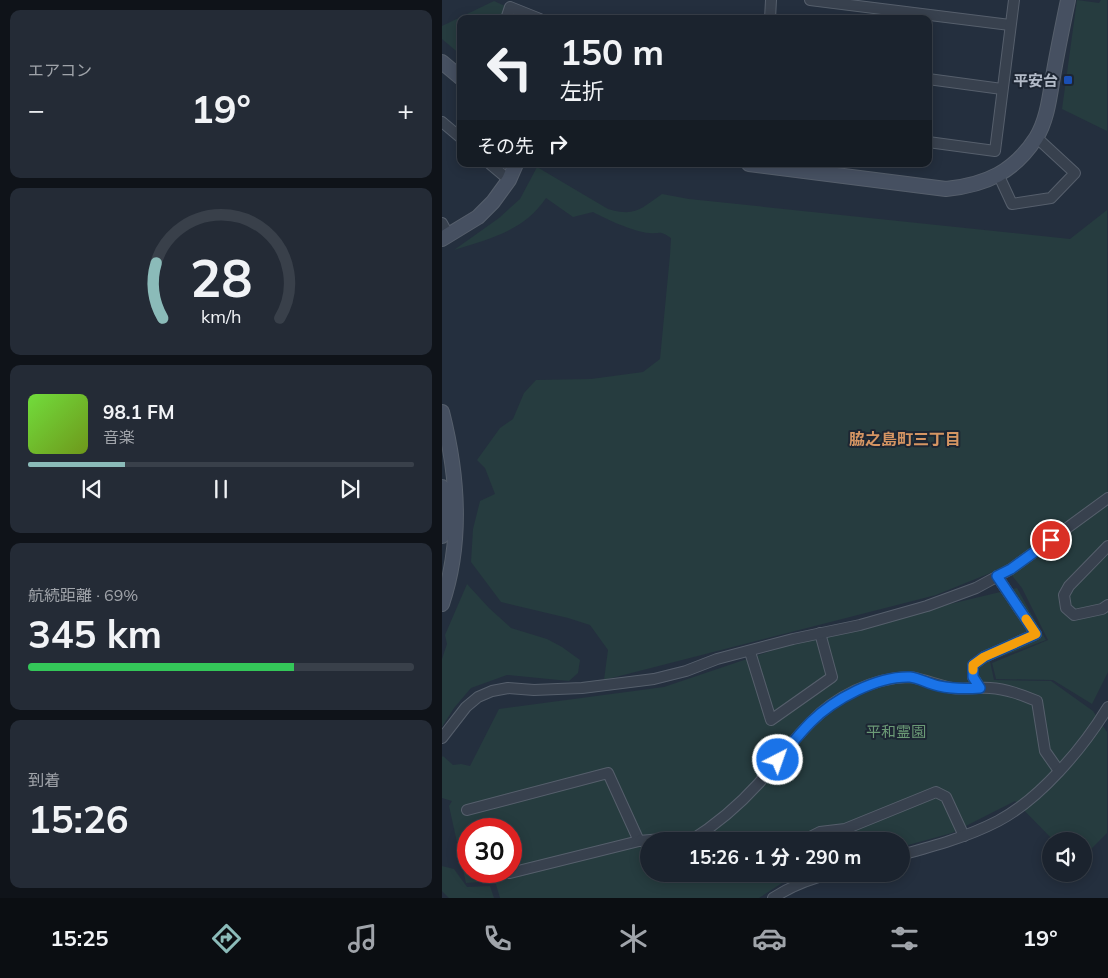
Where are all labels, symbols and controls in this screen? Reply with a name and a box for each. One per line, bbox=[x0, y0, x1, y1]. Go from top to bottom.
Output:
text: 150 m bbox=[560, 30, 664, 74]
icon: left bbox=[477, 35, 542, 100]
text: エアコン bbox=[28, 60, 92, 80]
place label: 平安台 bbox=[1013, 71, 1058, 90]
marker: 平安台 bbox=[1062, 74, 1074, 86]
text: 左折 bbox=[560, 77, 604, 105]
text: 19° bbox=[191, 85, 251, 133]
text: − bbox=[28, 92, 45, 127]
text: + bbox=[397, 92, 414, 127]
icon: right bbox=[544, 130, 572, 158]
text: その先 bbox=[477, 134, 534, 158]
text: 28 bbox=[190, 245, 252, 310]
text: km/h bbox=[201, 305, 241, 327]
text: 98.1 FM bbox=[103, 400, 175, 424]
text: 音楽 bbox=[103, 427, 135, 447]
district label: 脇之島町三丁目 bbox=[849, 429, 961, 449]
icon: previous bbox=[78, 475, 106, 503]
icon: pause bbox=[207, 475, 235, 503]
icon: next bbox=[336, 475, 364, 503]
pin bbox=[1030, 519, 1072, 561]
icon: arrive bbox=[1037, 526, 1065, 554]
text: 航続距離 · 69% bbox=[28, 585, 138, 605]
text: 345 km bbox=[28, 610, 162, 658]
park label: 平和霊園 bbox=[866, 722, 926, 741]
position arrow bbox=[751, 733, 803, 785]
text: 到着 bbox=[28, 770, 60, 790]
text: 15:26 bbox=[28, 795, 129, 843]
speed limit sign: 30 bbox=[457, 818, 522, 883]
map controls bbox=[1042, 832, 1092, 882]
button: sound bbox=[1042, 832, 1092, 882]
text: 15:26 · 1 分 · 290 m bbox=[689, 845, 861, 869]
icon: directions bbox=[209, 921, 244, 956]
icon: music bbox=[345, 921, 380, 956]
icon: phone bbox=[480, 921, 515, 956]
icon: climate bbox=[616, 921, 651, 956]
icon: car bbox=[752, 921, 787, 956]
icon: filters bbox=[887, 921, 922, 956]
text: 15:25 bbox=[50, 924, 109, 952]
text: 19° bbox=[1023, 924, 1058, 952]

